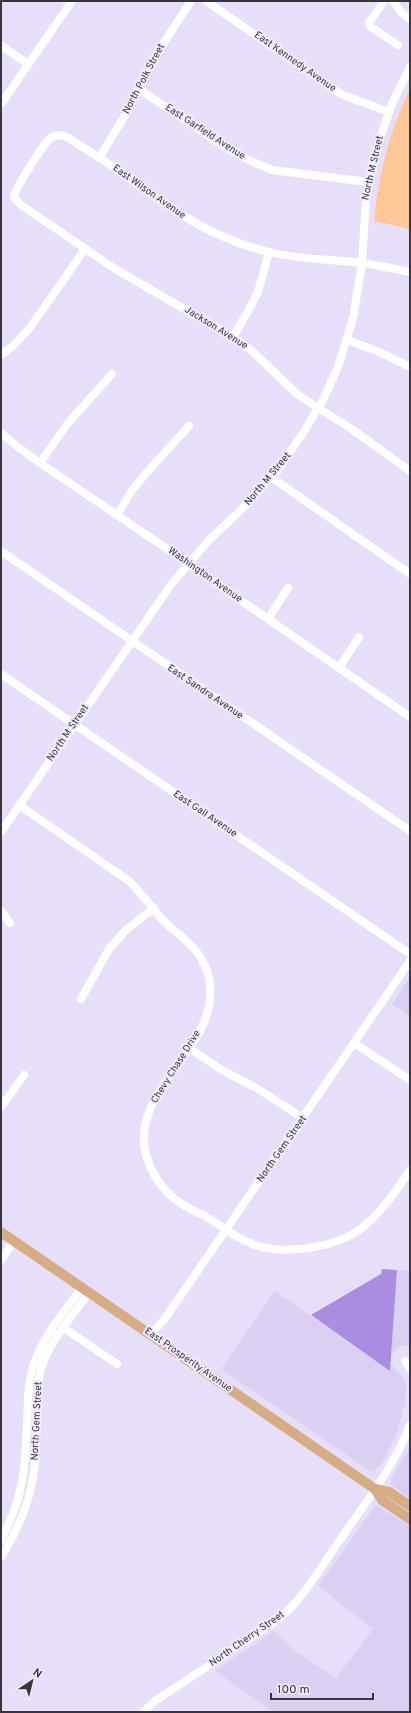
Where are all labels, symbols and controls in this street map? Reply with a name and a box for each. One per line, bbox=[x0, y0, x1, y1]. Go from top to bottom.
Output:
street label: East Kennedy Avenue bbox=[251, 29, 339, 95]
street label: North Polk Street bbox=[120, 41, 168, 116]
street label: East Garfield Avenue bbox=[162, 101, 248, 163]
street label: North M Street bbox=[359, 134, 387, 202]
street label: East Wilson Avenue bbox=[110, 162, 188, 222]
street label: Jackson Avenue bbox=[182, 303, 250, 353]
street label: North M Street bbox=[242, 449, 294, 509]
street label: Washington Avenue bbox=[165, 544, 245, 606]
street label: East Sandra Avenue bbox=[164, 662, 246, 722]
street label: North M Street bbox=[44, 702, 92, 764]
street label: East Gail Avenue bbox=[170, 788, 240, 840]
street label: Chevy Chase Drive bbox=[148, 1028, 204, 1106]
street label: North Gem Street bbox=[254, 1113, 310, 1185]
street label: East Prosperity Avenue bbox=[142, 1325, 234, 1395]
street label: North Gem Street bbox=[28, 1381, 46, 1461]
street label: North Cherry Street bbox=[207, 1608, 287, 1670]
north arrow bbox=[12, 1661, 52, 1701]
text: N bbox=[30, 1666, 44, 1682]
scale bar bbox=[271, 1675, 373, 1701]
text: 100 m bbox=[277, 1682, 310, 1698]

